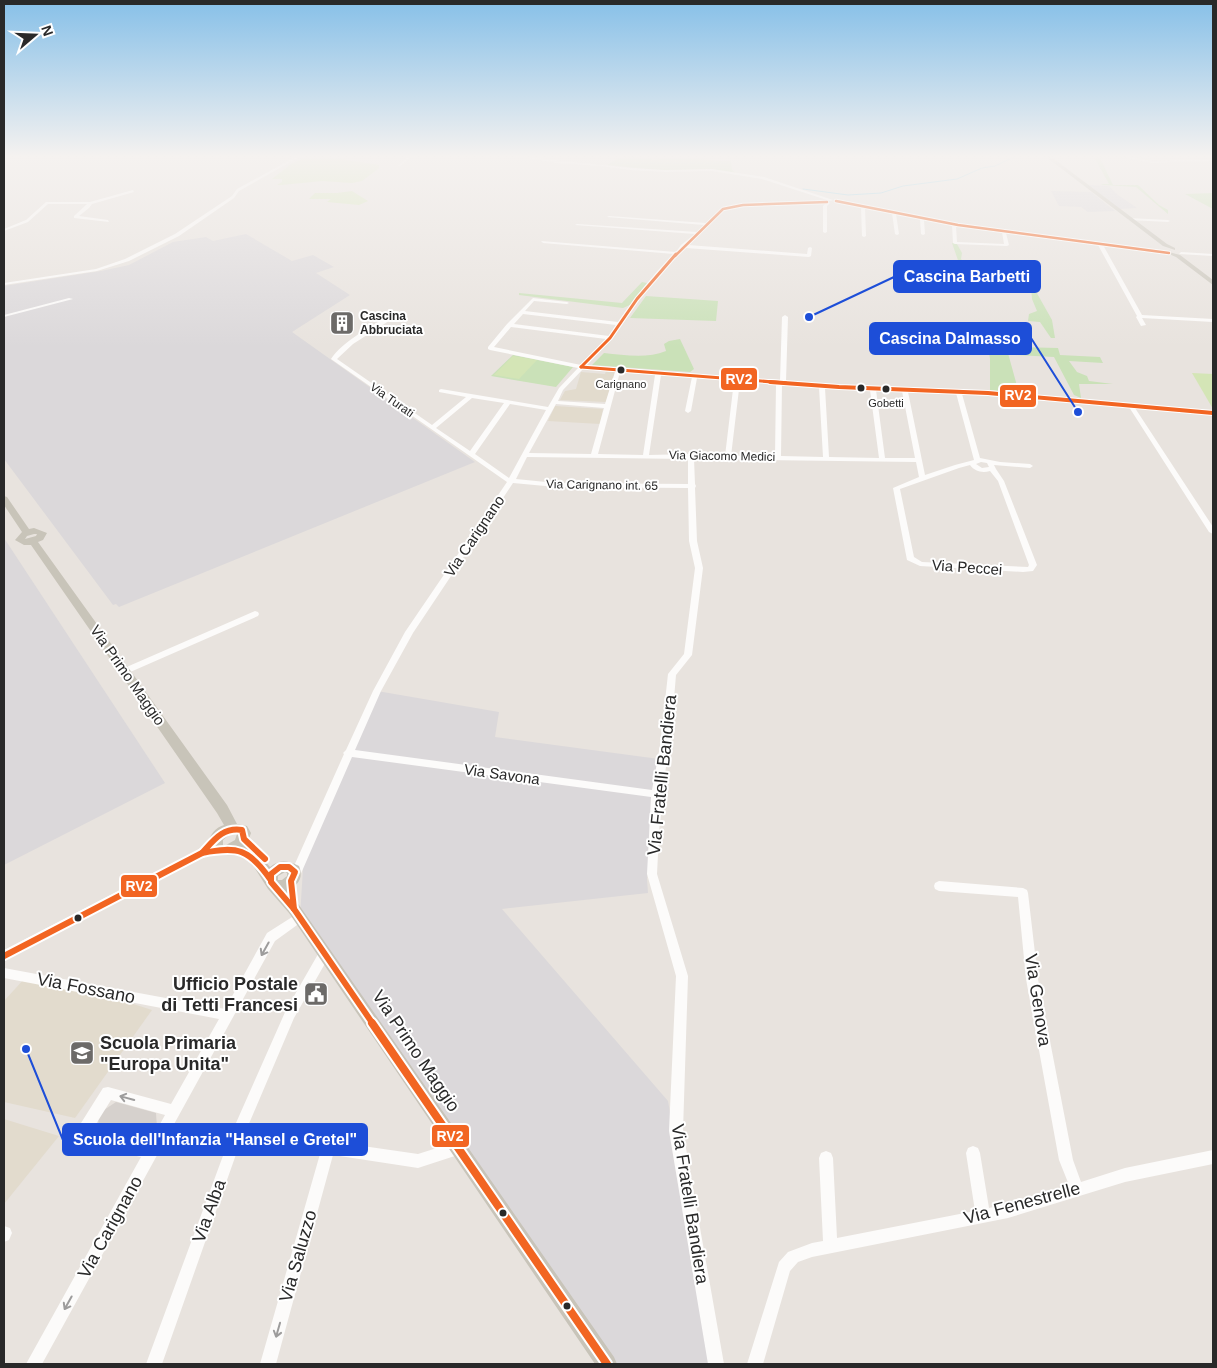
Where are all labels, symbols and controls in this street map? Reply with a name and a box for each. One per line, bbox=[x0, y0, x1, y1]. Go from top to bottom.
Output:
north arrow bbox=[10, 10, 60, 60]
text: N bbox=[38, 23, 57, 38]
callout: Cascina Barbetti bbox=[894, 261, 1040, 292]
text: Cascina Barbetti bbox=[904, 268, 1030, 285]
place label: Cascina Abbruciata bbox=[360, 309, 423, 337]
building icon: Cascina Abbruciata bbox=[329, 310, 355, 336]
callout: Cascina Dalmasso bbox=[870, 323, 1031, 354]
text: Cascina Dalmasso bbox=[879, 330, 1021, 347]
marker: Carignano bbox=[616, 365, 626, 375]
line badge: RV2 bbox=[720, 367, 758, 391]
text: RV2 bbox=[726, 371, 753, 387]
place label: Carignano bbox=[596, 378, 646, 390]
street label: Via Turati bbox=[367, 380, 417, 420]
unlabelled marker bbox=[856, 383, 866, 393]
marker: Gobetti bbox=[881, 384, 891, 394]
line badge: RV2 bbox=[999, 384, 1037, 408]
text: RV2 bbox=[1005, 387, 1032, 403]
place label: Gobetti bbox=[868, 397, 904, 409]
street label: Via Giacomo Medici bbox=[669, 448, 775, 464]
street label: Via Carignano int. 65 bbox=[546, 477, 658, 493]
street label: Via Carignano bbox=[440, 492, 508, 580]
street label: Via Peccei bbox=[931, 556, 1003, 578]
street label: Via Primo Maggio bbox=[87, 622, 169, 728]
street label: Via Fratelli Bandiera bbox=[644, 693, 681, 856]
street label: Via Savona bbox=[463, 760, 542, 788]
line badge: RV2 bbox=[120, 874, 158, 898]
text: RV2 bbox=[126, 878, 153, 894]
unlabelled marker bbox=[73, 913, 83, 923]
one-way arrow bbox=[259, 941, 269, 956]
street label: Via Genova bbox=[1021, 952, 1055, 1049]
street label: Via Fossano bbox=[35, 969, 137, 1007]
place label: Ufficio Postale di Tetti Francesi bbox=[161, 974, 298, 1015]
public building icon: Ufficio Postale di Tetti Francesi bbox=[303, 981, 329, 1007]
street label: Via Primo Maggio bbox=[368, 987, 464, 1115]
place label: Scuola Primaria "Europa Unita" bbox=[100, 1033, 237, 1074]
school or university icon: Scuola Primaria "Europa Unita" bbox=[69, 1040, 95, 1066]
one-way arrow bbox=[119, 1093, 135, 1102]
street label: Via Fratelli Bandiera bbox=[667, 1123, 713, 1286]
callout: Scuola dell'Infanzia "Hansel e Gretel" bbox=[63, 1124, 367, 1155]
line badge: RV2 bbox=[431, 1124, 470, 1148]
text: RV2 bbox=[437, 1128, 464, 1144]
text: Scuola dell'Infanzia "Hansel e Gretel" bbox=[73, 1131, 357, 1148]
street label: Via Carignano bbox=[74, 1172, 146, 1282]
street label: Via Alba bbox=[188, 1176, 230, 1245]
street label: Via Fenestrelle bbox=[962, 1178, 1082, 1228]
street label: Via Saluzzo bbox=[275, 1208, 321, 1304]
unlabelled marker bbox=[498, 1208, 508, 1218]
one-way arrow bbox=[63, 1295, 73, 1310]
unlabelled marker bbox=[562, 1301, 572, 1311]
one-way arrow bbox=[273, 1321, 282, 1337]

